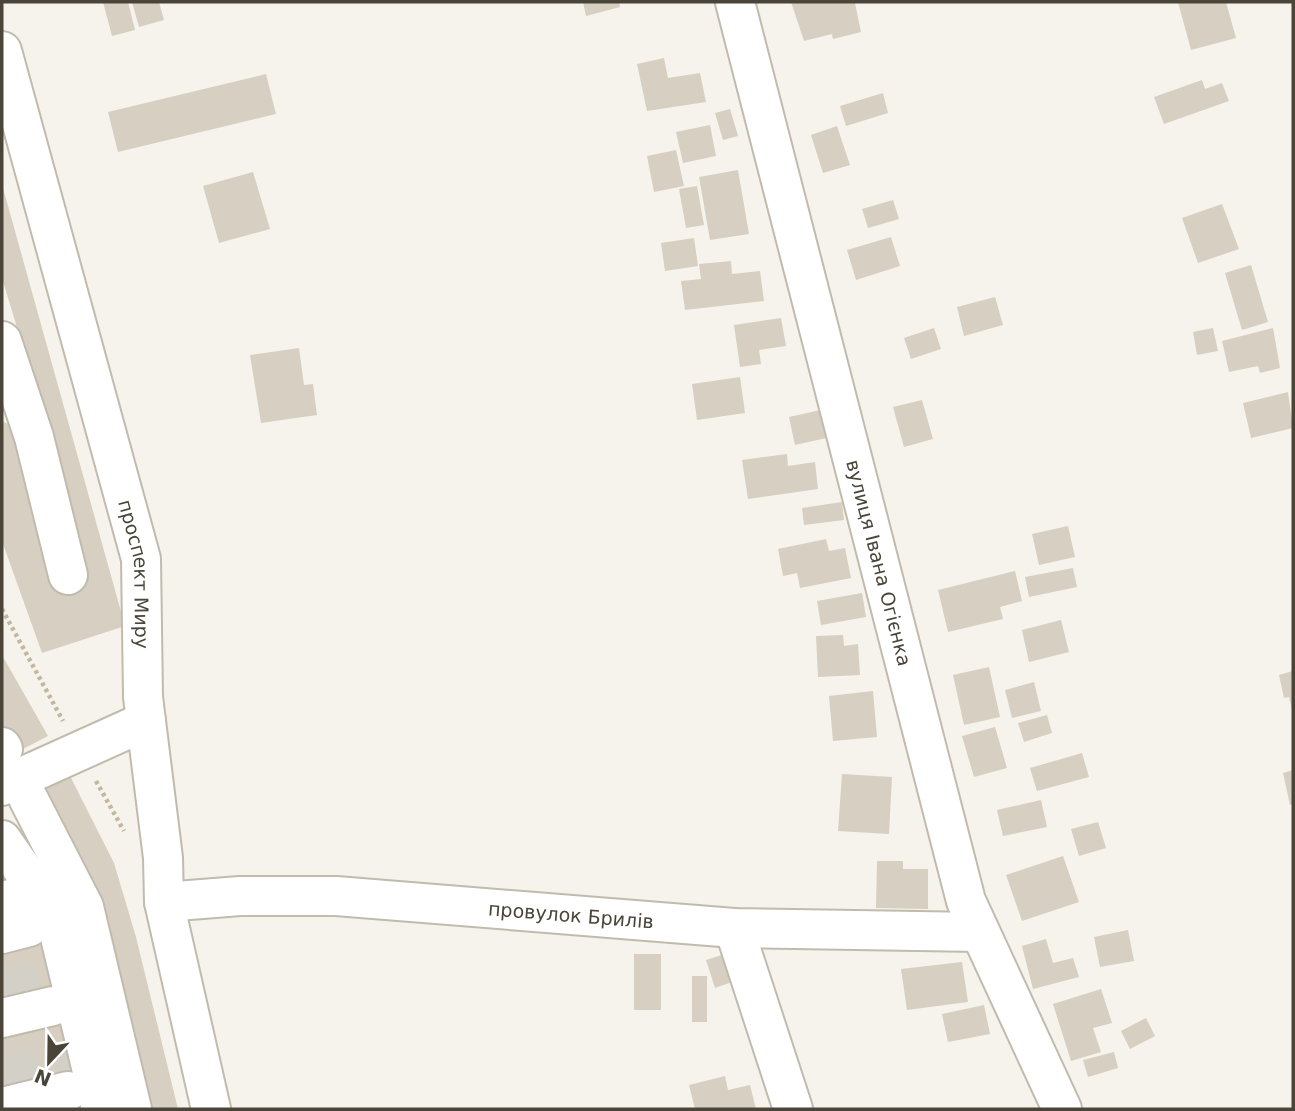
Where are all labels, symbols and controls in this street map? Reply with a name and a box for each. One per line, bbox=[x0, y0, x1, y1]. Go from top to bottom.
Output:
street label: вулиця Івана Огієнка bbox=[842, 457, 916, 668]
street label: проспект Миру bbox=[114, 497, 153, 649]
street label: провулок Брилів bbox=[487, 897, 655, 933]
north arrow bbox=[14, 1027, 84, 1097]
text: N bbox=[31, 1065, 54, 1091]

